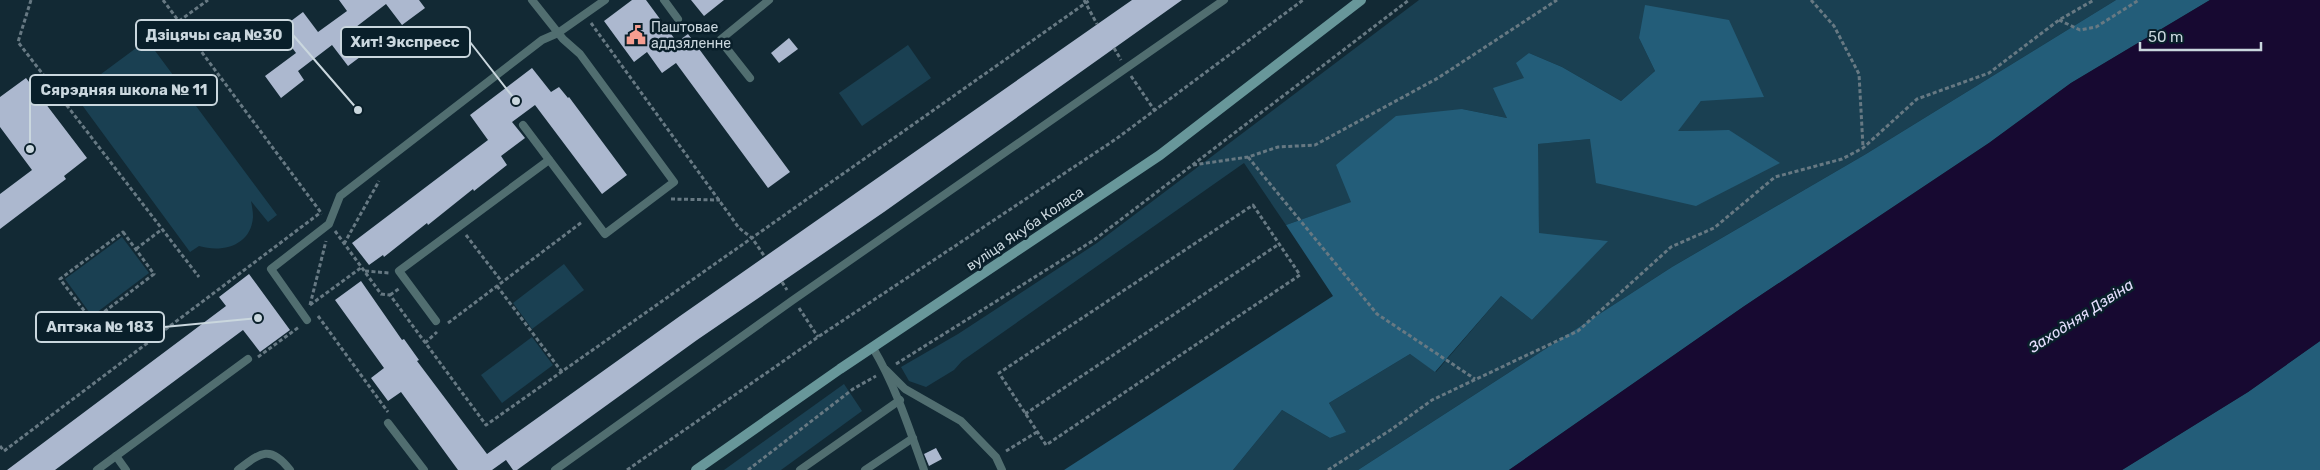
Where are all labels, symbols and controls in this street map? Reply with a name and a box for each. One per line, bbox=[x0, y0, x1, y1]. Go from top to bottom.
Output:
place label: Паштовае аддзяленне bbox=[651, 19, 731, 52]
callout: Дзіцячы сад №30 bbox=[136, 20, 293, 50]
scale bar bbox=[2140, 20, 2261, 52]
public building icon: Паштовае аддзяленне bbox=[625, 24, 647, 46]
text: Дзіцячы сад №30 bbox=[145, 26, 283, 44]
callout: Хит! Экспресс bbox=[341, 27, 470, 57]
text: 50 m bbox=[2148, 28, 2183, 46]
text: Хит! Экспресс bbox=[350, 33, 460, 51]
callout: Сярэдняя школа № 11 bbox=[30, 75, 217, 105]
text: Сярэдняя школа № 11 bbox=[41, 81, 207, 99]
street label: вуліца Якуба Коласа bbox=[963, 183, 1087, 275]
water label: Заходняя Дзвіна bbox=[2024, 275, 2137, 357]
callout: Аптэка № 183 bbox=[36, 312, 164, 342]
text: Аптэка № 183 bbox=[46, 318, 154, 336]

